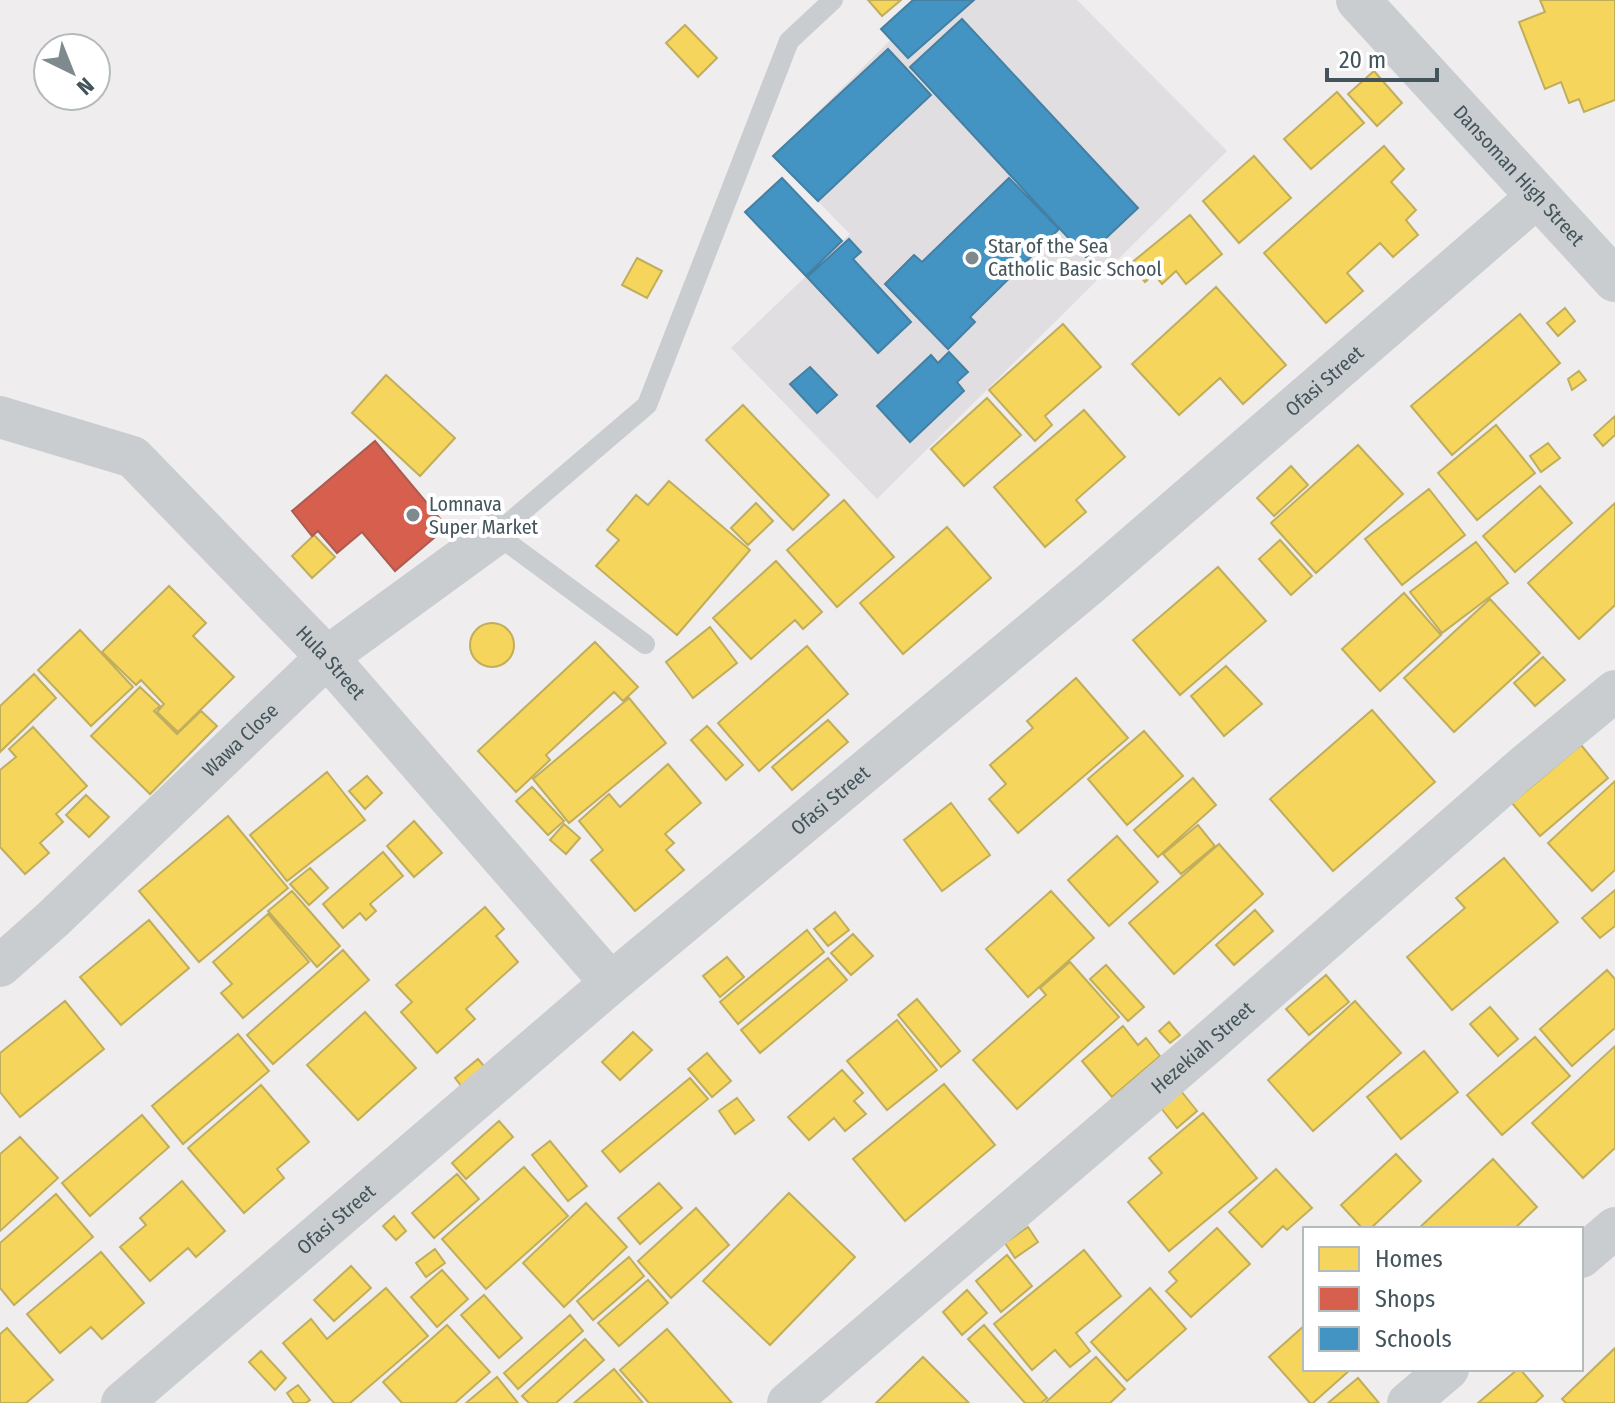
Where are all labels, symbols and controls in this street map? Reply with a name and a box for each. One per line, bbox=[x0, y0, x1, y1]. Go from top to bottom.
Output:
north arrow bbox=[32, 32, 112, 112]
scale bar bbox=[1327, 32, 1437, 82]
text: 20 m bbox=[1339, 46, 1386, 74]
text: N bbox=[71, 72, 99, 101]
street label: Dansoman High Street bbox=[1448, 100, 1590, 251]
place label: Star of the Sea Catholic Basic School bbox=[988, 234, 1162, 281]
marker: Star of the Sea Catholic Basic School bbox=[963, 249, 981, 267]
street label: Ofasi Street bbox=[1280, 340, 1369, 421]
place label: Lomnava Super Market bbox=[429, 492, 539, 539]
marker: Lomnava Super Market bbox=[404, 506, 422, 524]
street label: Hula Street bbox=[291, 620, 371, 705]
street label: Wawa Close bbox=[197, 698, 283, 782]
street label: Ofasi Street bbox=[786, 760, 875, 840]
street label: Hezekiah Street bbox=[1146, 996, 1259, 1098]
street label: Ofasi Street bbox=[292, 1179, 380, 1259]
legend bbox=[1303, 1227, 1583, 1371]
text: Homes bbox=[1375, 1245, 1443, 1273]
text: Shops bbox=[1375, 1285, 1435, 1313]
text: Schools bbox=[1375, 1325, 1452, 1353]

